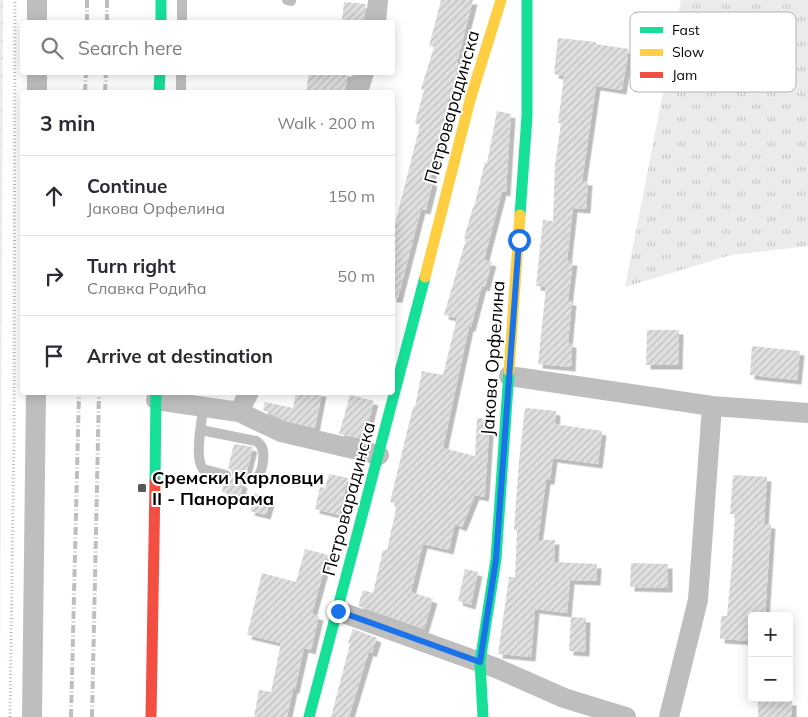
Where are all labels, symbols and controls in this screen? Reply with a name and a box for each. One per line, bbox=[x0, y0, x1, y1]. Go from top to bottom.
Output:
legend bbox=[630, 12, 796, 92]
search box bbox=[20, 20, 395, 75]
text: Fast bbox=[672, 21, 700, 39]
street label: Петроварадинска bbox=[419, 27, 484, 186]
icon: search bbox=[38, 34, 66, 62]
text: Search here bbox=[78, 36, 182, 60]
text: Slow bbox=[672, 43, 704, 61]
text: Jam bbox=[672, 66, 697, 84]
text: 3 min bbox=[40, 110, 95, 136]
text: Walk · 200 m bbox=[277, 113, 375, 133]
text: Continue bbox=[87, 174, 167, 198]
icon: ahead bbox=[40, 182, 68, 210]
text: 150 m bbox=[328, 186, 375, 206]
text: Јакова Орфелина bbox=[87, 198, 225, 218]
route start bbox=[508, 229, 531, 252]
text: Turn right bbox=[87, 254, 176, 278]
icon: right bbox=[40, 262, 68, 290]
text: 50 m bbox=[338, 266, 375, 286]
text: Славка Родића bbox=[87, 278, 207, 298]
street label: Јакова Орфелина bbox=[476, 280, 509, 436]
icon: arrive bbox=[40, 342, 68, 370]
text: Arrive at destination bbox=[87, 344, 273, 368]
street label: Петроварадинска bbox=[317, 419, 380, 578]
place label: Сремски Карловци II - Панорама bbox=[152, 466, 324, 510]
marker: Сремски Карловци II - Панорама bbox=[136, 482, 148, 494]
route end bbox=[327, 600, 350, 623]
map controls bbox=[748, 612, 793, 702]
button: + bbox=[748, 612, 793, 657]
button: − bbox=[748, 657, 793, 702]

